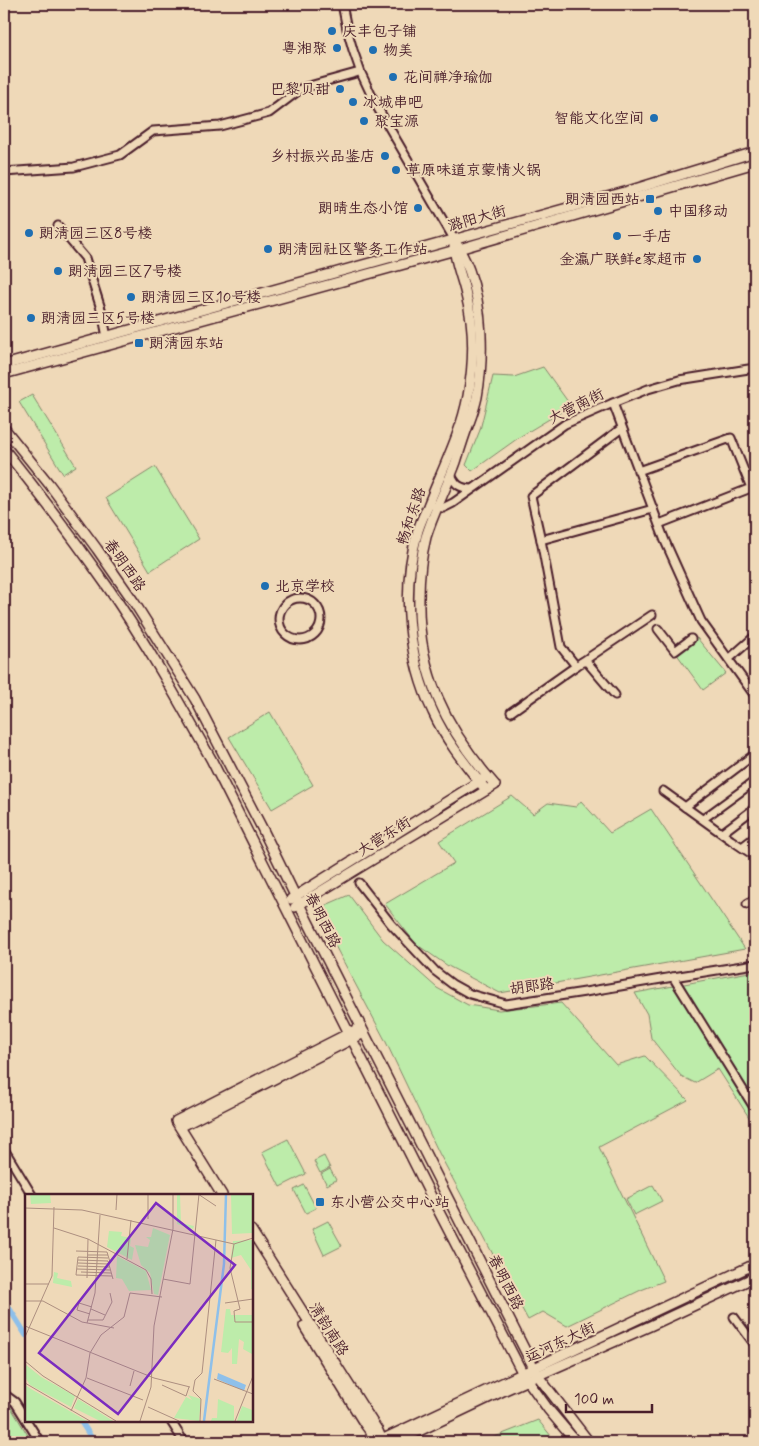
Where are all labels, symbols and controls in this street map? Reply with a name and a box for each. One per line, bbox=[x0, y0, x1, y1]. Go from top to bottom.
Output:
place label: 庆丰包子铺 bbox=[342, 22, 417, 42]
marker: 庆丰包子铺 bbox=[326, 25, 338, 37]
place label: 粤湘聚 bbox=[282, 39, 327, 59]
place label: 物美 bbox=[383, 41, 413, 61]
marker: 粤湘聚 bbox=[331, 42, 343, 54]
marker: 物美 bbox=[367, 44, 379, 56]
place label: 花间禅净瑜伽 bbox=[403, 68, 493, 88]
marker: 花间禅净瑜伽 bbox=[387, 71, 399, 83]
place label: 巴黎贝甜 bbox=[270, 80, 330, 100]
marker: 巴黎贝甜 bbox=[334, 83, 346, 95]
place label: 冰城串吧 bbox=[363, 93, 423, 113]
marker: 冰城串吧 bbox=[347, 96, 359, 108]
place label: 智能文化空间 bbox=[554, 109, 644, 129]
place label: 聚宝源 bbox=[374, 112, 419, 132]
marker: 智能文化空间 bbox=[648, 112, 660, 124]
marker: 聚宝源 bbox=[358, 115, 370, 127]
place label: 乡村振兴品鉴店 bbox=[270, 147, 375, 167]
marker: 乡村振兴品鉴店 bbox=[379, 150, 391, 162]
place label: 草原味道京蒙情火锅 bbox=[406, 161, 541, 181]
marker: 草原味道京蒙情火锅 bbox=[390, 164, 402, 176]
place label: 朗清园西站 bbox=[565, 190, 640, 210]
marker: 朗清园西站 bbox=[644, 193, 656, 205]
place label: 朗晴生态小馆 bbox=[318, 199, 408, 219]
street label: 潞阳大街 bbox=[446, 201, 509, 237]
marker: 朗晴生态小馆 bbox=[412, 202, 424, 214]
place label: 中国移动 bbox=[668, 202, 728, 222]
marker: 中国移动 bbox=[652, 205, 664, 217]
place label: 朗清园三区8号楼 bbox=[39, 224, 152, 244]
marker: 朗清园三区8号楼 bbox=[23, 227, 35, 239]
place label: 一手店 bbox=[627, 227, 672, 247]
marker: 一手店 bbox=[611, 230, 623, 242]
place label: 朗清园社区警务工作站 bbox=[278, 240, 428, 260]
marker: 朗清园社区警务工作站 bbox=[262, 243, 274, 255]
place label: 金瀛广联鲜e家超市 bbox=[560, 250, 687, 270]
marker: 金瀛广联鲜e家超市 bbox=[691, 253, 703, 265]
place label: 朗清园三区7号楼 bbox=[68, 262, 182, 282]
marker: 朗清园三区7号楼 bbox=[52, 265, 64, 277]
place label: 朗清园三区10号楼 bbox=[141, 288, 261, 308]
marker: 朗清园三区10号楼 bbox=[125, 291, 137, 303]
place label: 朗清园三区5号楼 bbox=[41, 309, 155, 329]
marker: 朗清园三区5号楼 bbox=[25, 312, 37, 324]
place label: 朗清园东站 bbox=[149, 334, 224, 354]
marker: 朗清园东站 bbox=[133, 337, 145, 349]
street label: 大营南街 bbox=[545, 384, 608, 429]
street label: 畅和东路 bbox=[393, 485, 431, 548]
street label: 春明西路 bbox=[99, 535, 150, 596]
place label: 北京学校 bbox=[275, 577, 335, 597]
marker: 北京学校 bbox=[259, 580, 271, 592]
street label: 大营东街 bbox=[354, 812, 415, 861]
street label: 春明西路 bbox=[300, 889, 345, 952]
street label: 胡郎路 bbox=[508, 974, 556, 1000]
place label: 东小营公交中心站 bbox=[330, 1193, 450, 1213]
inset map bbox=[25, 1194, 252, 1421]
marker: 东小营公交中心站 bbox=[314, 1196, 326, 1208]
street label: 春明西路 bbox=[483, 1251, 528, 1314]
street label: 清韵南路 bbox=[304, 1299, 353, 1360]
street label: 运河东大街 bbox=[522, 1318, 599, 1368]
scale bar bbox=[566, 1381, 653, 1413]
text: 100 m bbox=[574, 1390, 614, 1410]

